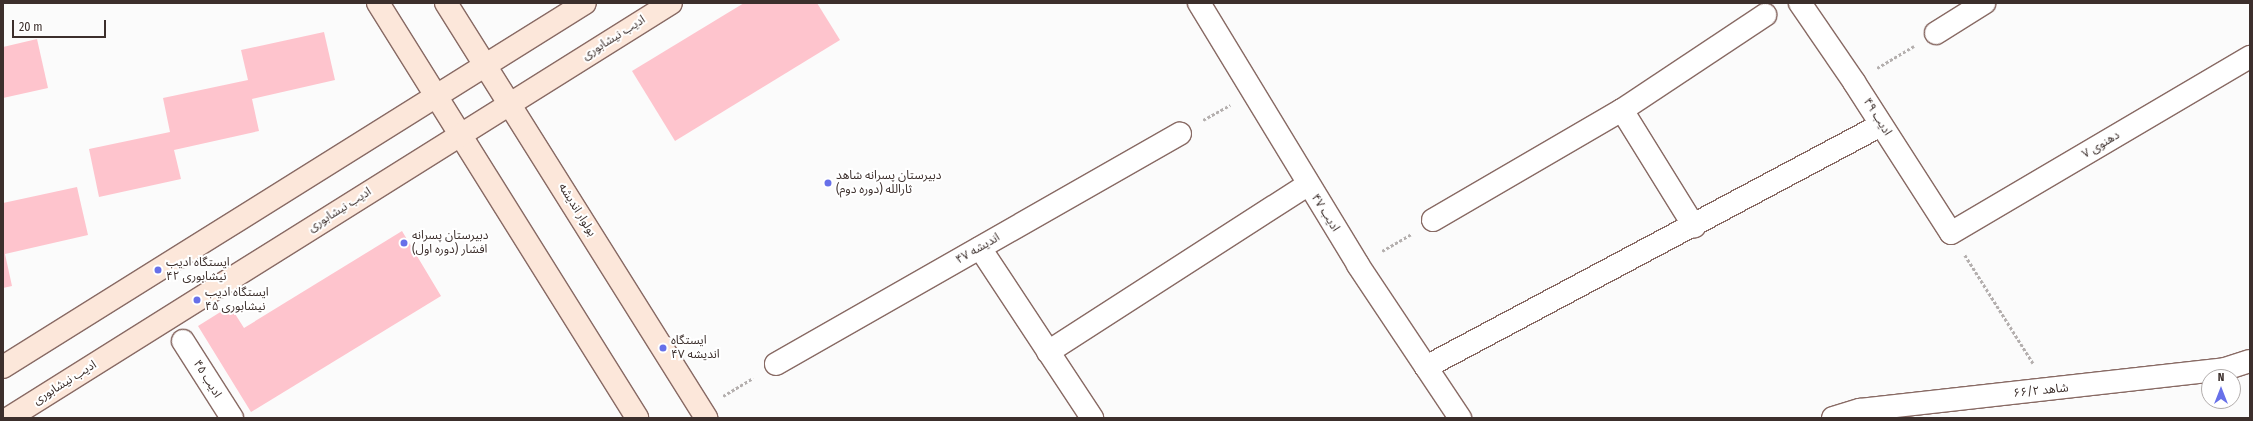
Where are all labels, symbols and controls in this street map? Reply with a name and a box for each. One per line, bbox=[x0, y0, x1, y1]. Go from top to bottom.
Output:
scale bar bbox=[14, 12, 108, 38]
street label: ادیب نیشابوری bbox=[580, 13, 648, 63]
text: 20 m bbox=[19, 20, 43, 34]
street label: ادیب ۴۹ bbox=[1860, 95, 1894, 139]
street label: دهنوی ۷ bbox=[2080, 128, 2122, 162]
place label: دبیرستان پسرانه شاهد ثارالله (دوره دوم) bbox=[836, 169, 941, 197]
marker: دبیرستان پسرانه شاهد ثارالله (دوره دوم) bbox=[823, 178, 833, 188]
street label: بولوار اندیشه bbox=[555, 181, 599, 239]
street label: ادیب نیشابوری bbox=[306, 185, 374, 235]
street label: ادیب ۴۷ bbox=[1308, 191, 1342, 235]
place label: دبیرستان پسرانه افشار (دوره اول) bbox=[412, 229, 488, 257]
street label: اندیشه ۴۷ bbox=[953, 231, 1003, 267]
marker: دبیرستان پسرانه افشار (دوره اول) bbox=[399, 238, 409, 248]
place label: ایستگاه ادیب نیشابوری ۴۲ bbox=[166, 256, 230, 284]
marker: ایستگاه ادیب نیشابوری ۴۲ bbox=[153, 265, 163, 275]
place label: ایستگاه ادیب نیشابوری ۴۵ bbox=[205, 286, 269, 314]
marker: ایستگاه ادیب نیشابوری ۴۵ bbox=[192, 295, 202, 305]
place label: ایستگاه اندیشه ۴۷ bbox=[671, 334, 720, 362]
marker: ایستگاه اندیشه ۴۷ bbox=[658, 343, 668, 353]
street label: ادیب ۴۵ bbox=[190, 357, 224, 401]
street label: ادیب نیشابوری bbox=[31, 358, 99, 408]
north arrow bbox=[2201, 369, 2241, 409]
text: N bbox=[2218, 371, 2224, 384]
street label: شاهد ۶۶/۲ bbox=[2013, 381, 2069, 401]

